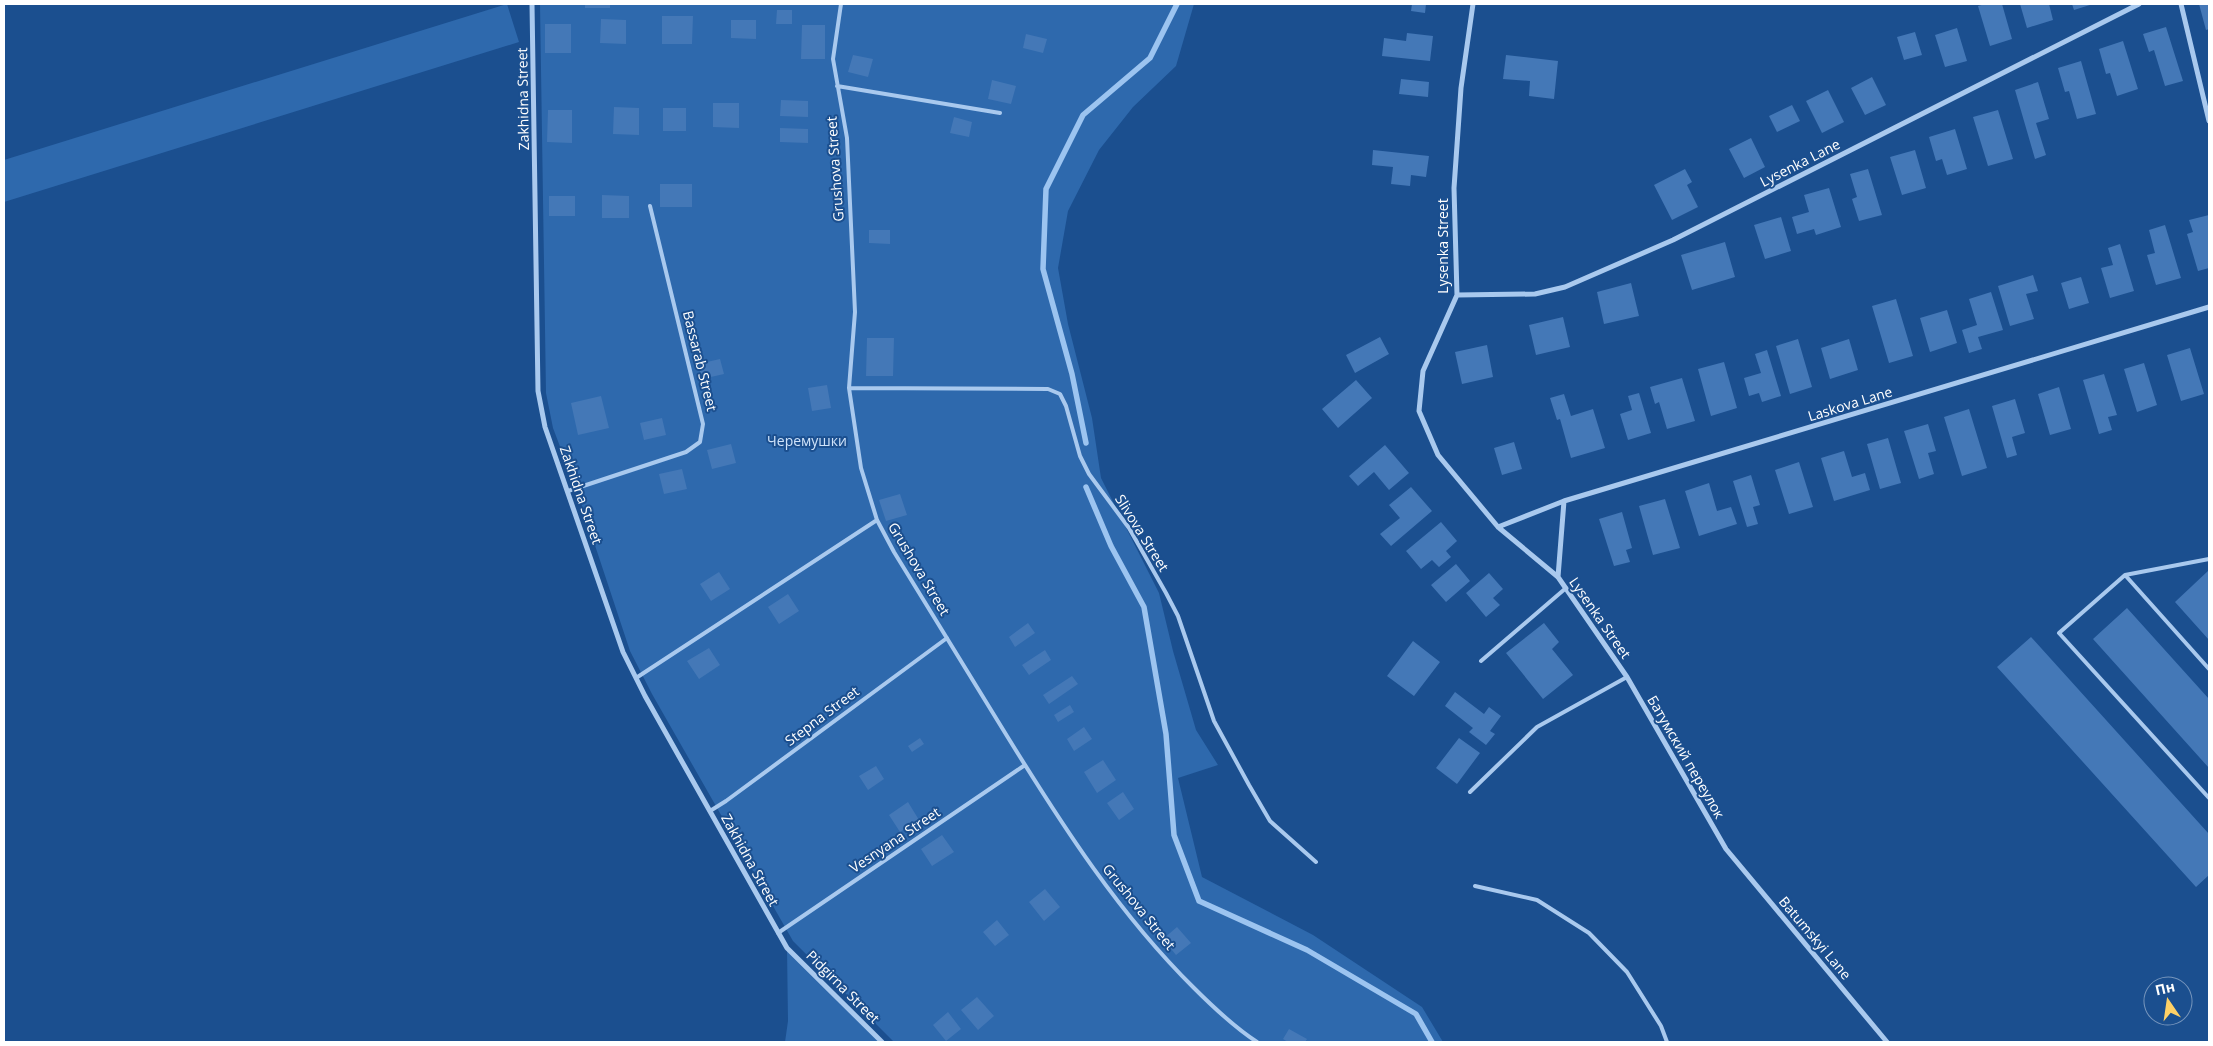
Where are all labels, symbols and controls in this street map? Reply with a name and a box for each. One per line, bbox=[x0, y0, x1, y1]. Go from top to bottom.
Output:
street label: Zakhidna Street bbox=[512, 47, 533, 151]
street label: Grushova Street bbox=[821, 116, 848, 222]
street label: Lysenka Lane bbox=[1756, 134, 1843, 191]
street label: Lysenka Street bbox=[1433, 198, 1452, 294]
street label: Bassarab Street bbox=[679, 309, 722, 413]
street label: Laskova Lane bbox=[1805, 382, 1895, 425]
park label: Черемушки bbox=[767, 431, 847, 450]
street label: Zakhidna Street bbox=[556, 443, 607, 547]
street label: Slivova Street bbox=[1111, 491, 1174, 575]
street label: Grushova Street bbox=[884, 519, 955, 619]
street label: Lysenka Street bbox=[1565, 573, 1636, 662]
street label: Stepna Street bbox=[781, 681, 863, 750]
street label: Батумский переулок bbox=[1643, 692, 1730, 822]
street label: Vesnyana Street bbox=[846, 802, 944, 877]
street label: Zakhidna Street bbox=[717, 810, 784, 909]
street label: Grushova Street bbox=[1099, 860, 1180, 954]
street label: Batumskyi Lane bbox=[1775, 892, 1856, 983]
street label: Pidgirna Street bbox=[803, 946, 884, 1027]
north arrow bbox=[2143, 976, 2193, 1026]
text: Пн bbox=[2153, 976, 2177, 999]

